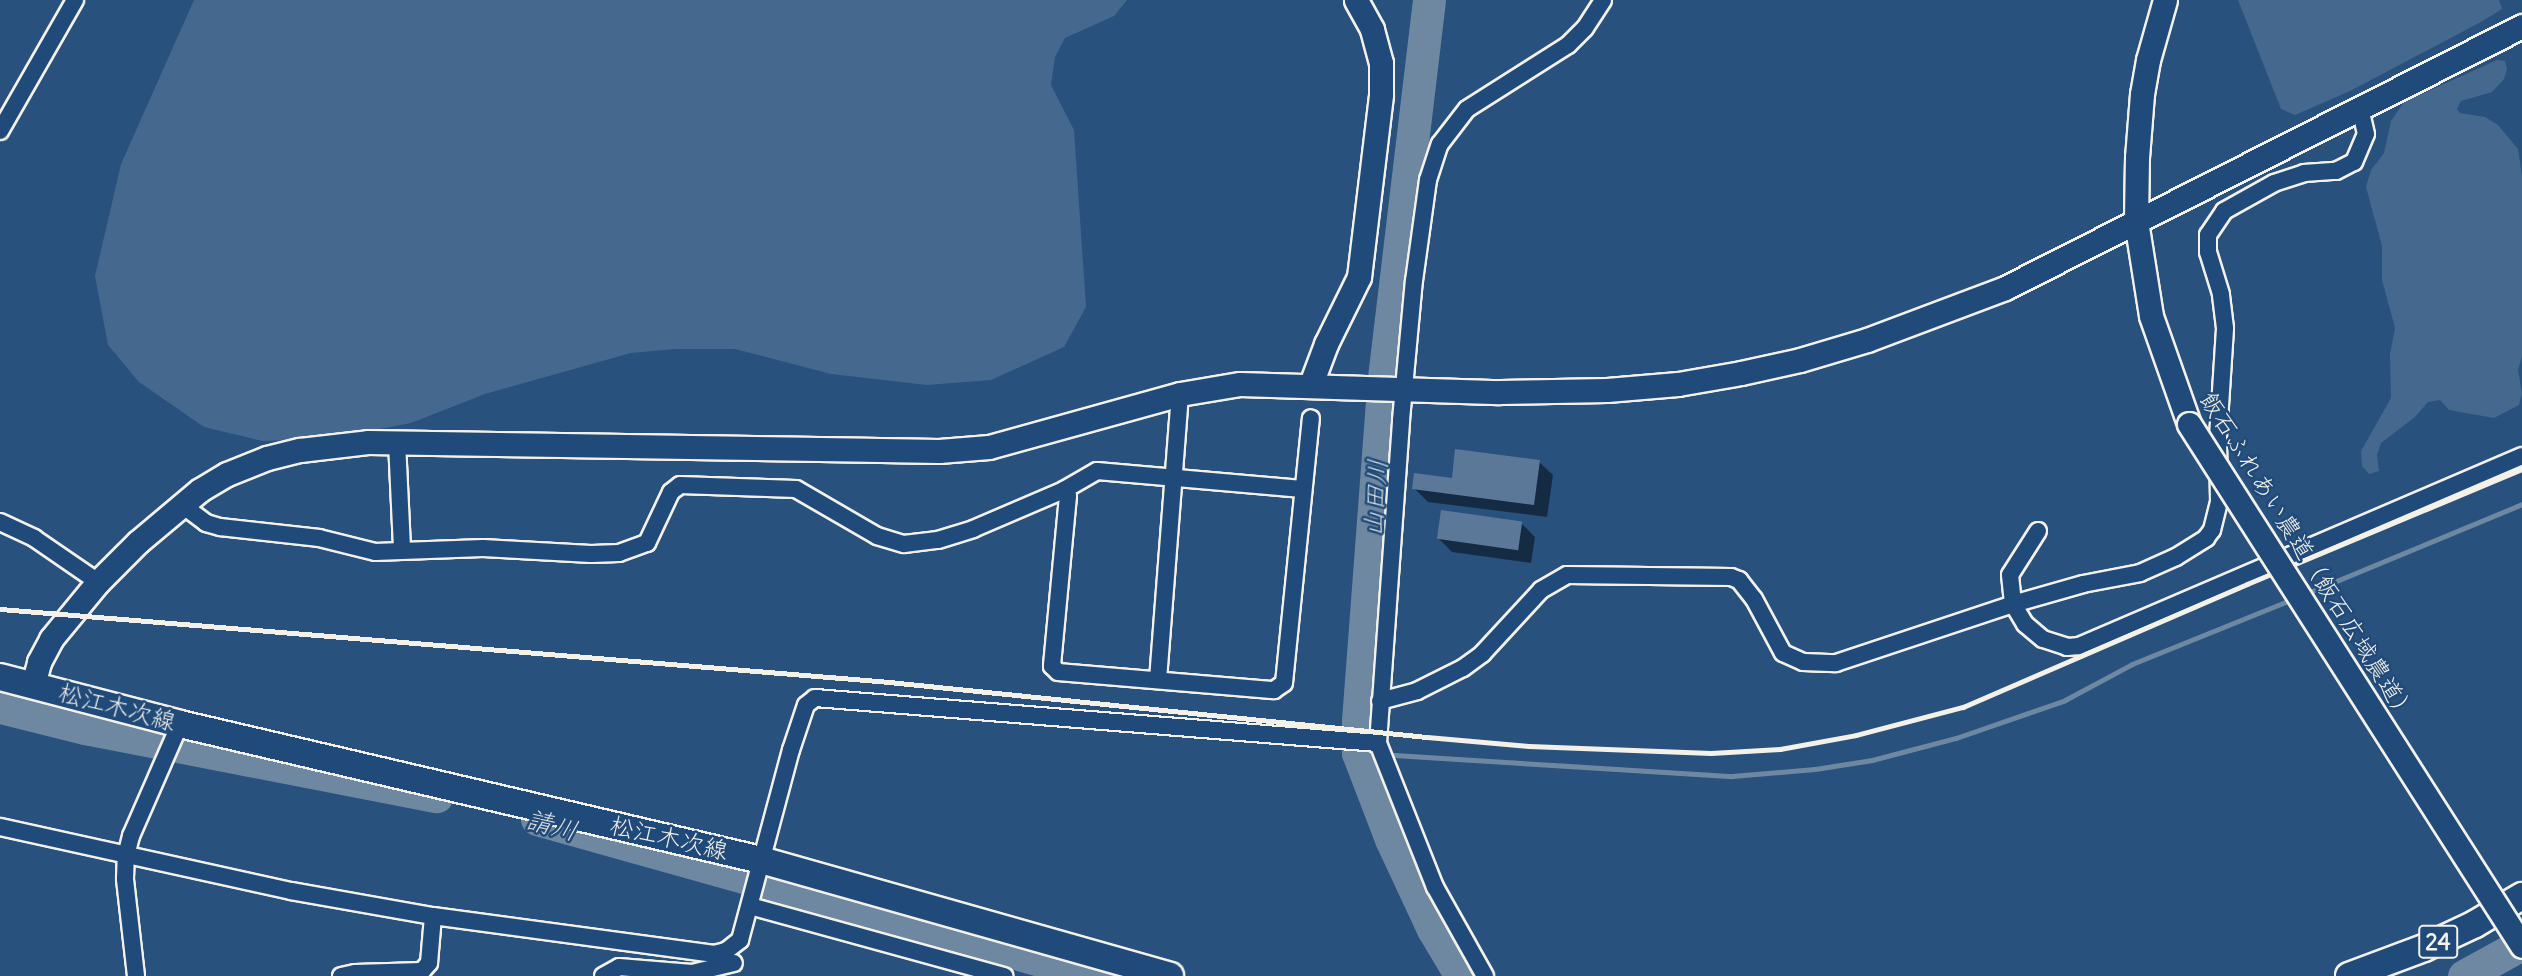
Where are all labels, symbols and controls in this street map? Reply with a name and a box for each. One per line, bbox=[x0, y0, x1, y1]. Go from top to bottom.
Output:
street label: 飯石ふれあい農道（飯石広域農道） bbox=[2194, 387, 2422, 727]
water label: 山田川 bbox=[1357, 458, 1393, 538]
street label: 松江木次線 bbox=[55, 678, 179, 736]
water label: 請川 bbox=[523, 803, 581, 847]
street label: 松江木次線 bbox=[607, 810, 731, 866]
road number: 24 bbox=[2417, 923, 2459, 962]

